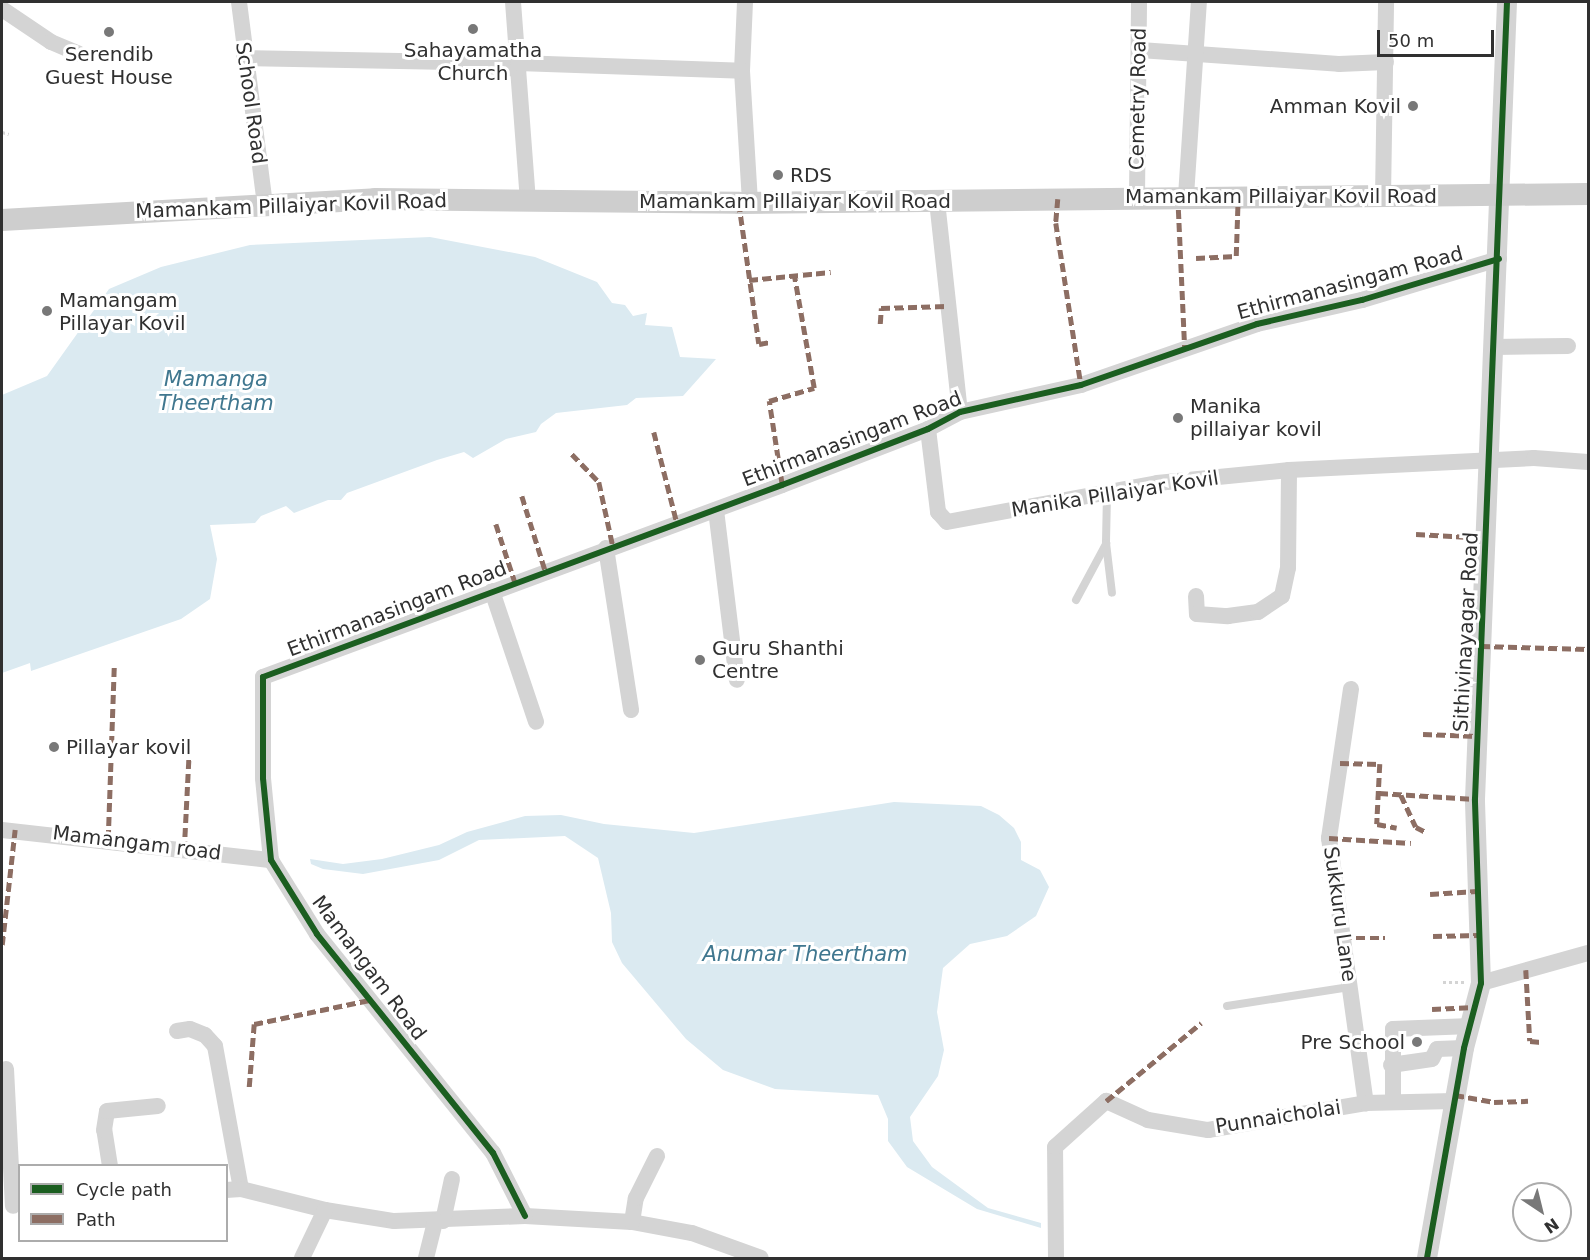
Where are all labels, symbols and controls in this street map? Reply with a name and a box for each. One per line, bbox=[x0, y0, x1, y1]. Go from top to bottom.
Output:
scale bar bbox=[1380, 18, 1497, 56]
marker: Sahayamatha Church bbox=[466, 22, 480, 36]
marker: Serendib Guest House bbox=[102, 25, 116, 39]
street label: Cemetry Road bbox=[1125, 28, 1151, 170]
text: 50 m bbox=[1388, 30, 1434, 51]
place label: Sahayamatha Church bbox=[404, 38, 542, 85]
street label: School Road bbox=[231, 40, 271, 166]
place label: Serendib Guest House bbox=[45, 42, 173, 89]
place label: Amman Kovil bbox=[1270, 94, 1401, 118]
marker: Amman Kovil bbox=[1406, 99, 1420, 113]
place label: RDS bbox=[790, 163, 832, 187]
marker: RDS bbox=[771, 168, 785, 182]
street label: Mamankam Pillaiyar Kovil Road bbox=[1125, 184, 1437, 208]
street label: Mamankam Pillaiyar Kovil Road bbox=[135, 189, 447, 223]
street label: Mamankam Pillaiyar Kovil Road bbox=[639, 189, 951, 213]
street label: Ethirmanasingam Road bbox=[1234, 241, 1466, 325]
place label: Mamangam Pillayar Kovil bbox=[59, 288, 186, 335]
marker: Mamangam Pillayar Kovil bbox=[40, 304, 54, 318]
water label: Mamanga Theertham bbox=[158, 366, 274, 416]
street label: Ethirmanasingam Road bbox=[739, 386, 965, 492]
place label: Manika pillaiyar kovil bbox=[1190, 394, 1322, 441]
marker: Manika pillaiyar kovil bbox=[1171, 411, 1185, 425]
street label: Manika Pillaiyar Kovil bbox=[1010, 466, 1220, 522]
street label: Sithivinayagar Road bbox=[1449, 531, 1483, 733]
street label: Ethirmanasingam Road bbox=[284, 556, 510, 662]
place label: Guru Shanthi Centre bbox=[712, 636, 844, 683]
marker: Guru Shanthi Centre bbox=[693, 653, 707, 667]
place label: Pillayar kovil bbox=[66, 735, 191, 759]
marker: Pillayar kovil bbox=[47, 740, 61, 754]
street label: Mamangam road bbox=[51, 821, 223, 865]
street label: Sukkuru Lane bbox=[1319, 845, 1361, 983]
street label: Mamangam Road bbox=[307, 891, 431, 1045]
water label: Anumar Theertham bbox=[702, 941, 908, 967]
place label: Pre School bbox=[1300, 1030, 1405, 1054]
marker: Pre School bbox=[1410, 1035, 1424, 1049]
street label: Punnaicholai bbox=[1213, 1095, 1343, 1139]
legend bbox=[18, 1164, 228, 1242]
text: Cycle path bbox=[76, 1179, 172, 1200]
north arrow bbox=[1512, 1182, 1572, 1242]
text: Path bbox=[76, 1209, 116, 1230]
text: N bbox=[1541, 1214, 1562, 1237]

